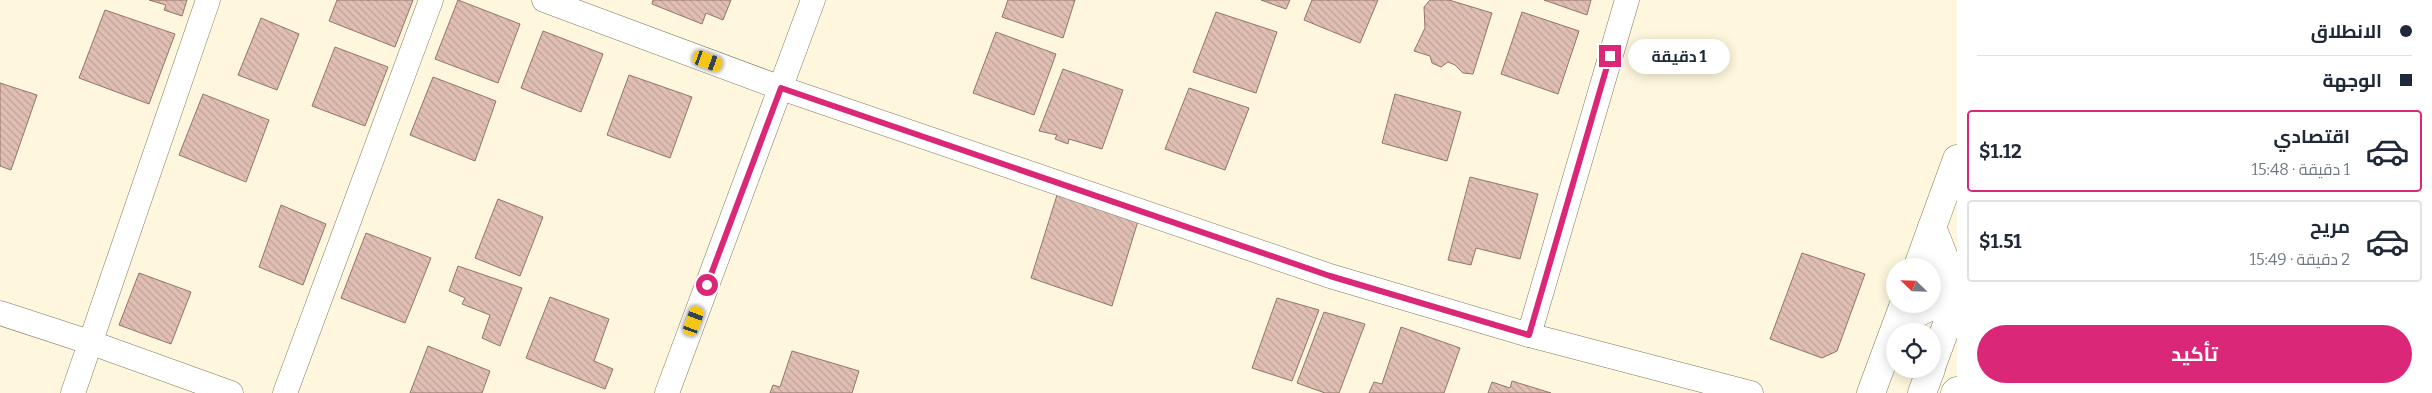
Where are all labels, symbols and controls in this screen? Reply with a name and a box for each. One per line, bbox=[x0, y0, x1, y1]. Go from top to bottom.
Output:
text: الانطلاق bbox=[2311, 20, 2382, 43]
callout: 1 دقيقة bbox=[1628, 38, 1730, 74]
route end bbox=[1599, 45, 1621, 67]
text: 1 دقيقة bbox=[1651, 47, 1707, 66]
car bbox=[691, 49, 724, 73]
text: الوجهة bbox=[2322, 69, 2382, 92]
text: اقتصادي bbox=[2274, 125, 2350, 148]
icon: car bbox=[2365, 129, 2410, 174]
text: $1.12 bbox=[1979, 140, 2022, 163]
text: 1 دقيقة · 15:48 bbox=[2252, 160, 2350, 179]
text: مريح bbox=[2310, 215, 2350, 238]
icon: car bbox=[2365, 219, 2410, 264]
text: $1.51 bbox=[1979, 230, 2022, 253]
text: 2 دقيقة · 15:49 bbox=[2250, 250, 2350, 269]
north arrow bbox=[1886, 258, 1941, 312]
map controls bbox=[1886, 258, 1941, 378]
route start bbox=[696, 274, 718, 296]
car bbox=[681, 304, 706, 338]
button: locate bbox=[1886, 323, 1941, 378]
button: تأكيد bbox=[1977, 325, 2412, 383]

